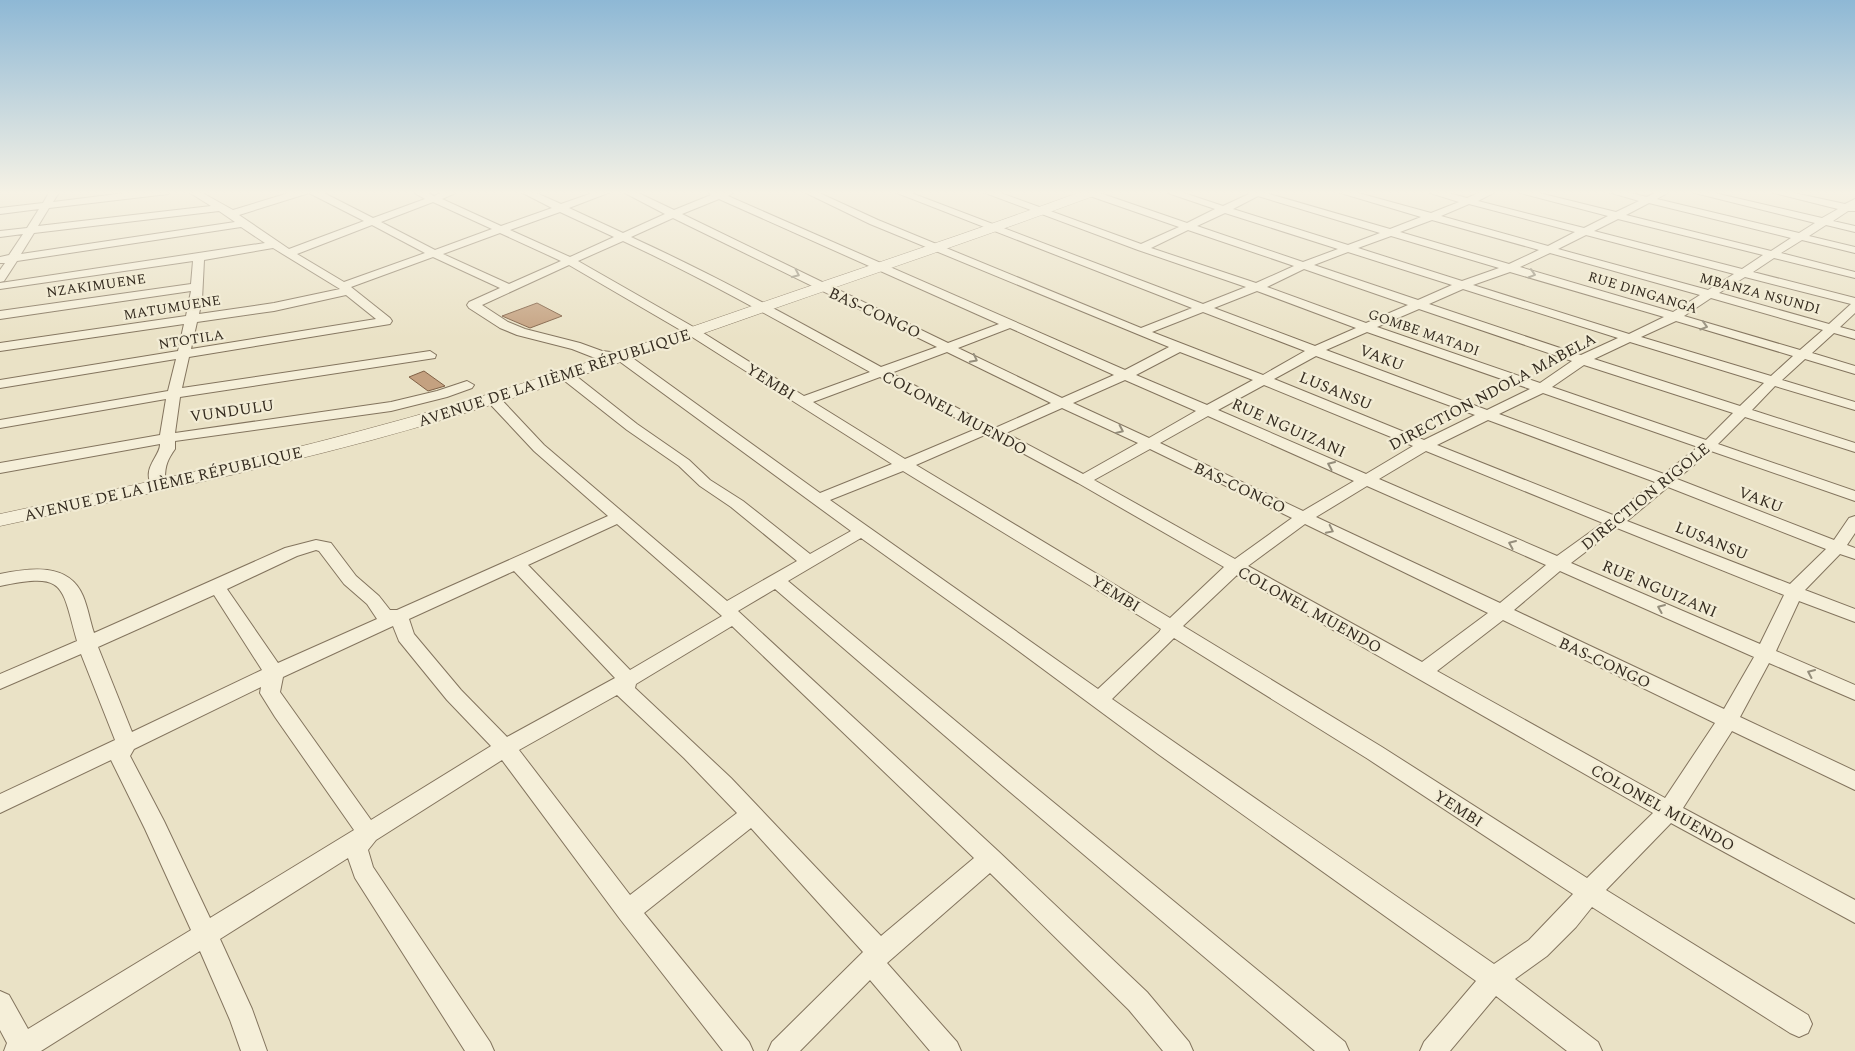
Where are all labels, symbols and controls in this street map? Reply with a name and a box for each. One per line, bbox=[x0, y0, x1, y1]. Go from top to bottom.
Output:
street label: RUE DINGANGA bbox=[1585, 266, 1701, 319]
street label: MBANZA NSUNDI bbox=[1697, 267, 1823, 320]
street label: NZAKIMUENE bbox=[45, 268, 147, 303]
one-way arrow bbox=[791, 268, 800, 279]
one-way arrow bbox=[1527, 269, 1536, 279]
street label: BAS-CONGO bbox=[825, 281, 925, 345]
street label: MATUMUENE bbox=[122, 289, 222, 326]
street label: GOMBE MATADI bbox=[1365, 304, 1482, 361]
one-way arrow bbox=[1700, 320, 1708, 330]
street label: AVENUE DE LA IIÈME RÉPUBLIQUE bbox=[415, 323, 694, 433]
street label: NTOTILA bbox=[157, 324, 226, 355]
street label: DIRECTION NDOLA MABELA bbox=[1385, 327, 1600, 457]
street label: VAKU bbox=[1356, 338, 1408, 377]
one-way arrow bbox=[969, 353, 978, 363]
street label: YEMBI bbox=[741, 357, 800, 406]
street label: COLONEL MUENDO bbox=[878, 364, 1031, 461]
street label: LUSANSU bbox=[1295, 365, 1376, 417]
street label: RUE NGUIZANI bbox=[1228, 392, 1350, 464]
street label: VUNDULU bbox=[188, 393, 276, 429]
one-way arrow bbox=[1115, 424, 1124, 434]
street label: DIRECTION RIGOLE bbox=[1576, 437, 1715, 556]
street label: AVENUE DE LA IIÈME RÉPUBLIQUE bbox=[22, 440, 305, 528]
street label: BAS-CONGO bbox=[1190, 456, 1290, 520]
one-way arrow bbox=[1327, 461, 1336, 471]
street label: VAKU bbox=[1735, 480, 1787, 519]
street label: LUSANSU bbox=[1671, 515, 1752, 567]
one-way arrow bbox=[1325, 523, 1334, 534]
one-way arrow bbox=[1508, 539, 1517, 550]
street label: RUE NGUIZANI bbox=[1598, 554, 1721, 624]
street label: COLONEL MUENDO bbox=[1233, 560, 1386, 660]
street label: YEMBI bbox=[1086, 569, 1145, 618]
one-way arrow bbox=[1658, 604, 1666, 614]
street label: BAS-CONGO bbox=[1555, 631, 1655, 695]
one-way arrow bbox=[1807, 668, 1816, 679]
street label: COLONEL MUENDO bbox=[1586, 758, 1739, 858]
street label: YEMBI bbox=[1429, 784, 1488, 834]

